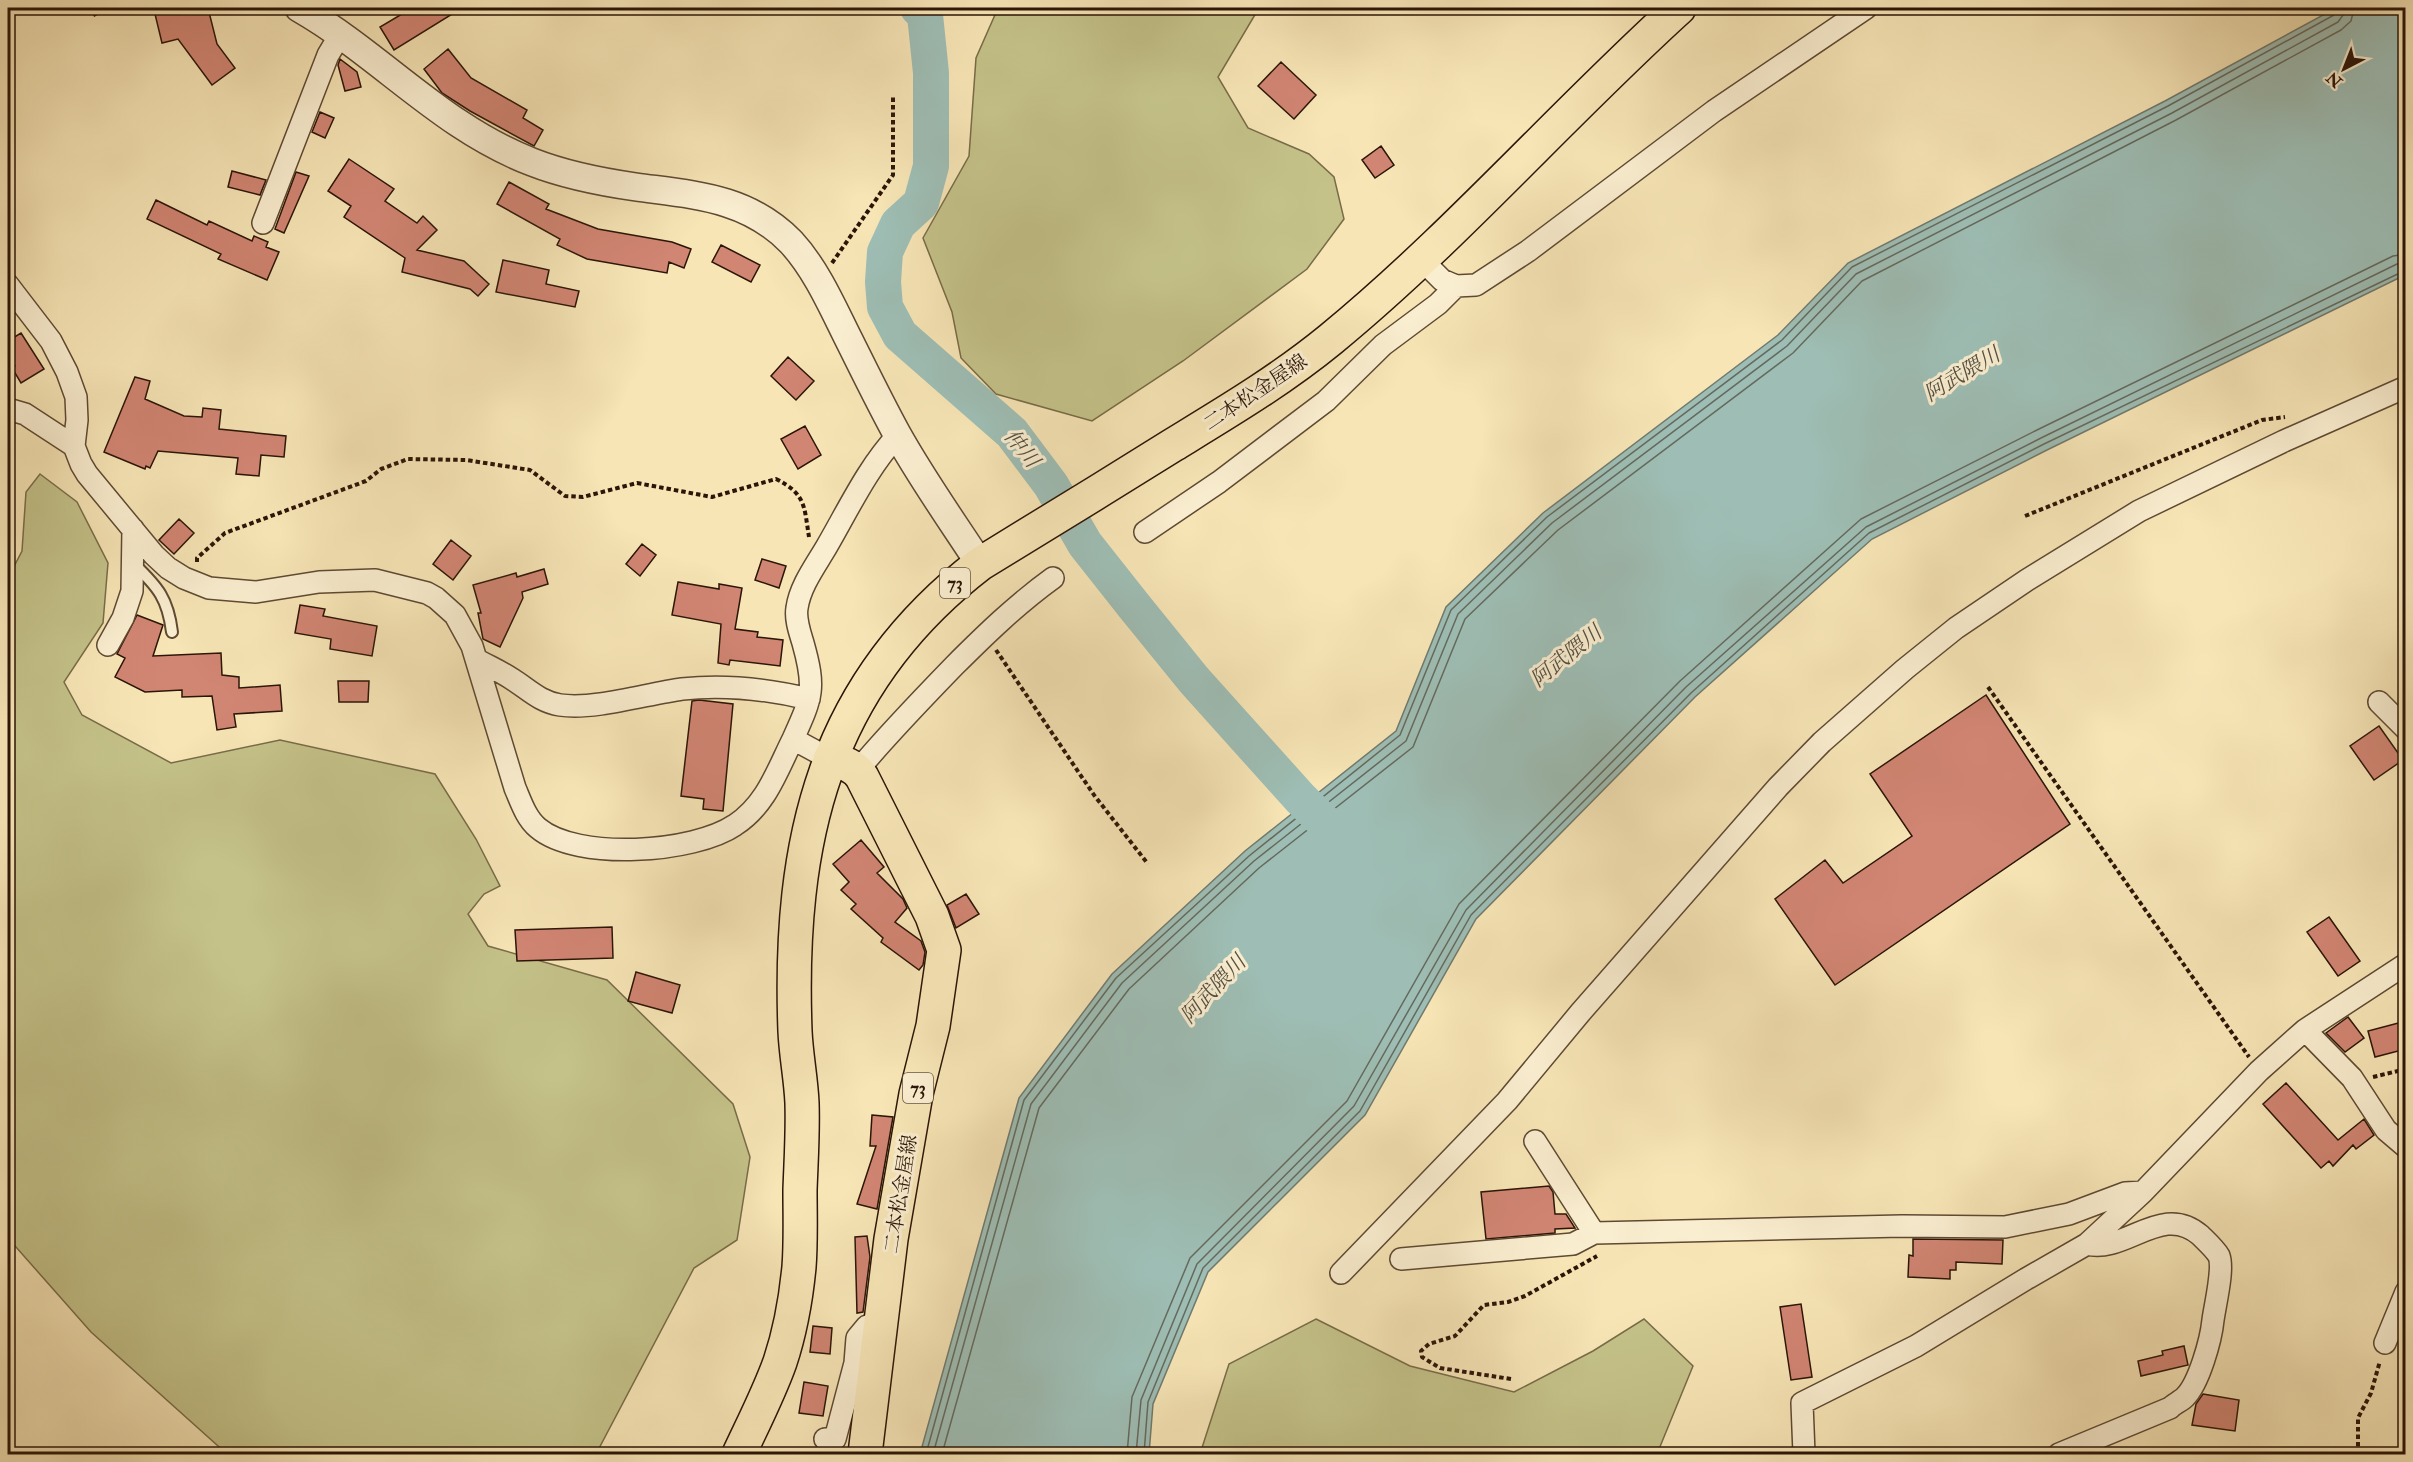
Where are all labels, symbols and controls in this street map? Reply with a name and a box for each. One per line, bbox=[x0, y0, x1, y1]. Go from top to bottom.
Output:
north arrow bbox=[2314, 39, 2374, 99]
text: N bbox=[2322, 67, 2347, 92]
water label: 阿武隈川 bbox=[1919, 340, 2007, 408]
street label: 二本松金屋線 bbox=[1199, 348, 1312, 436]
water label: 仲川 bbox=[998, 423, 1047, 475]
road number: 73 bbox=[940, 568, 970, 598]
water label: 阿武隈川 bbox=[1525, 618, 1609, 693]
water label: 阿武隈川 bbox=[1175, 948, 1253, 1029]
road number: 73 bbox=[903, 1073, 933, 1103]
street label: 二本松金屋線 bbox=[879, 1133, 922, 1255]

